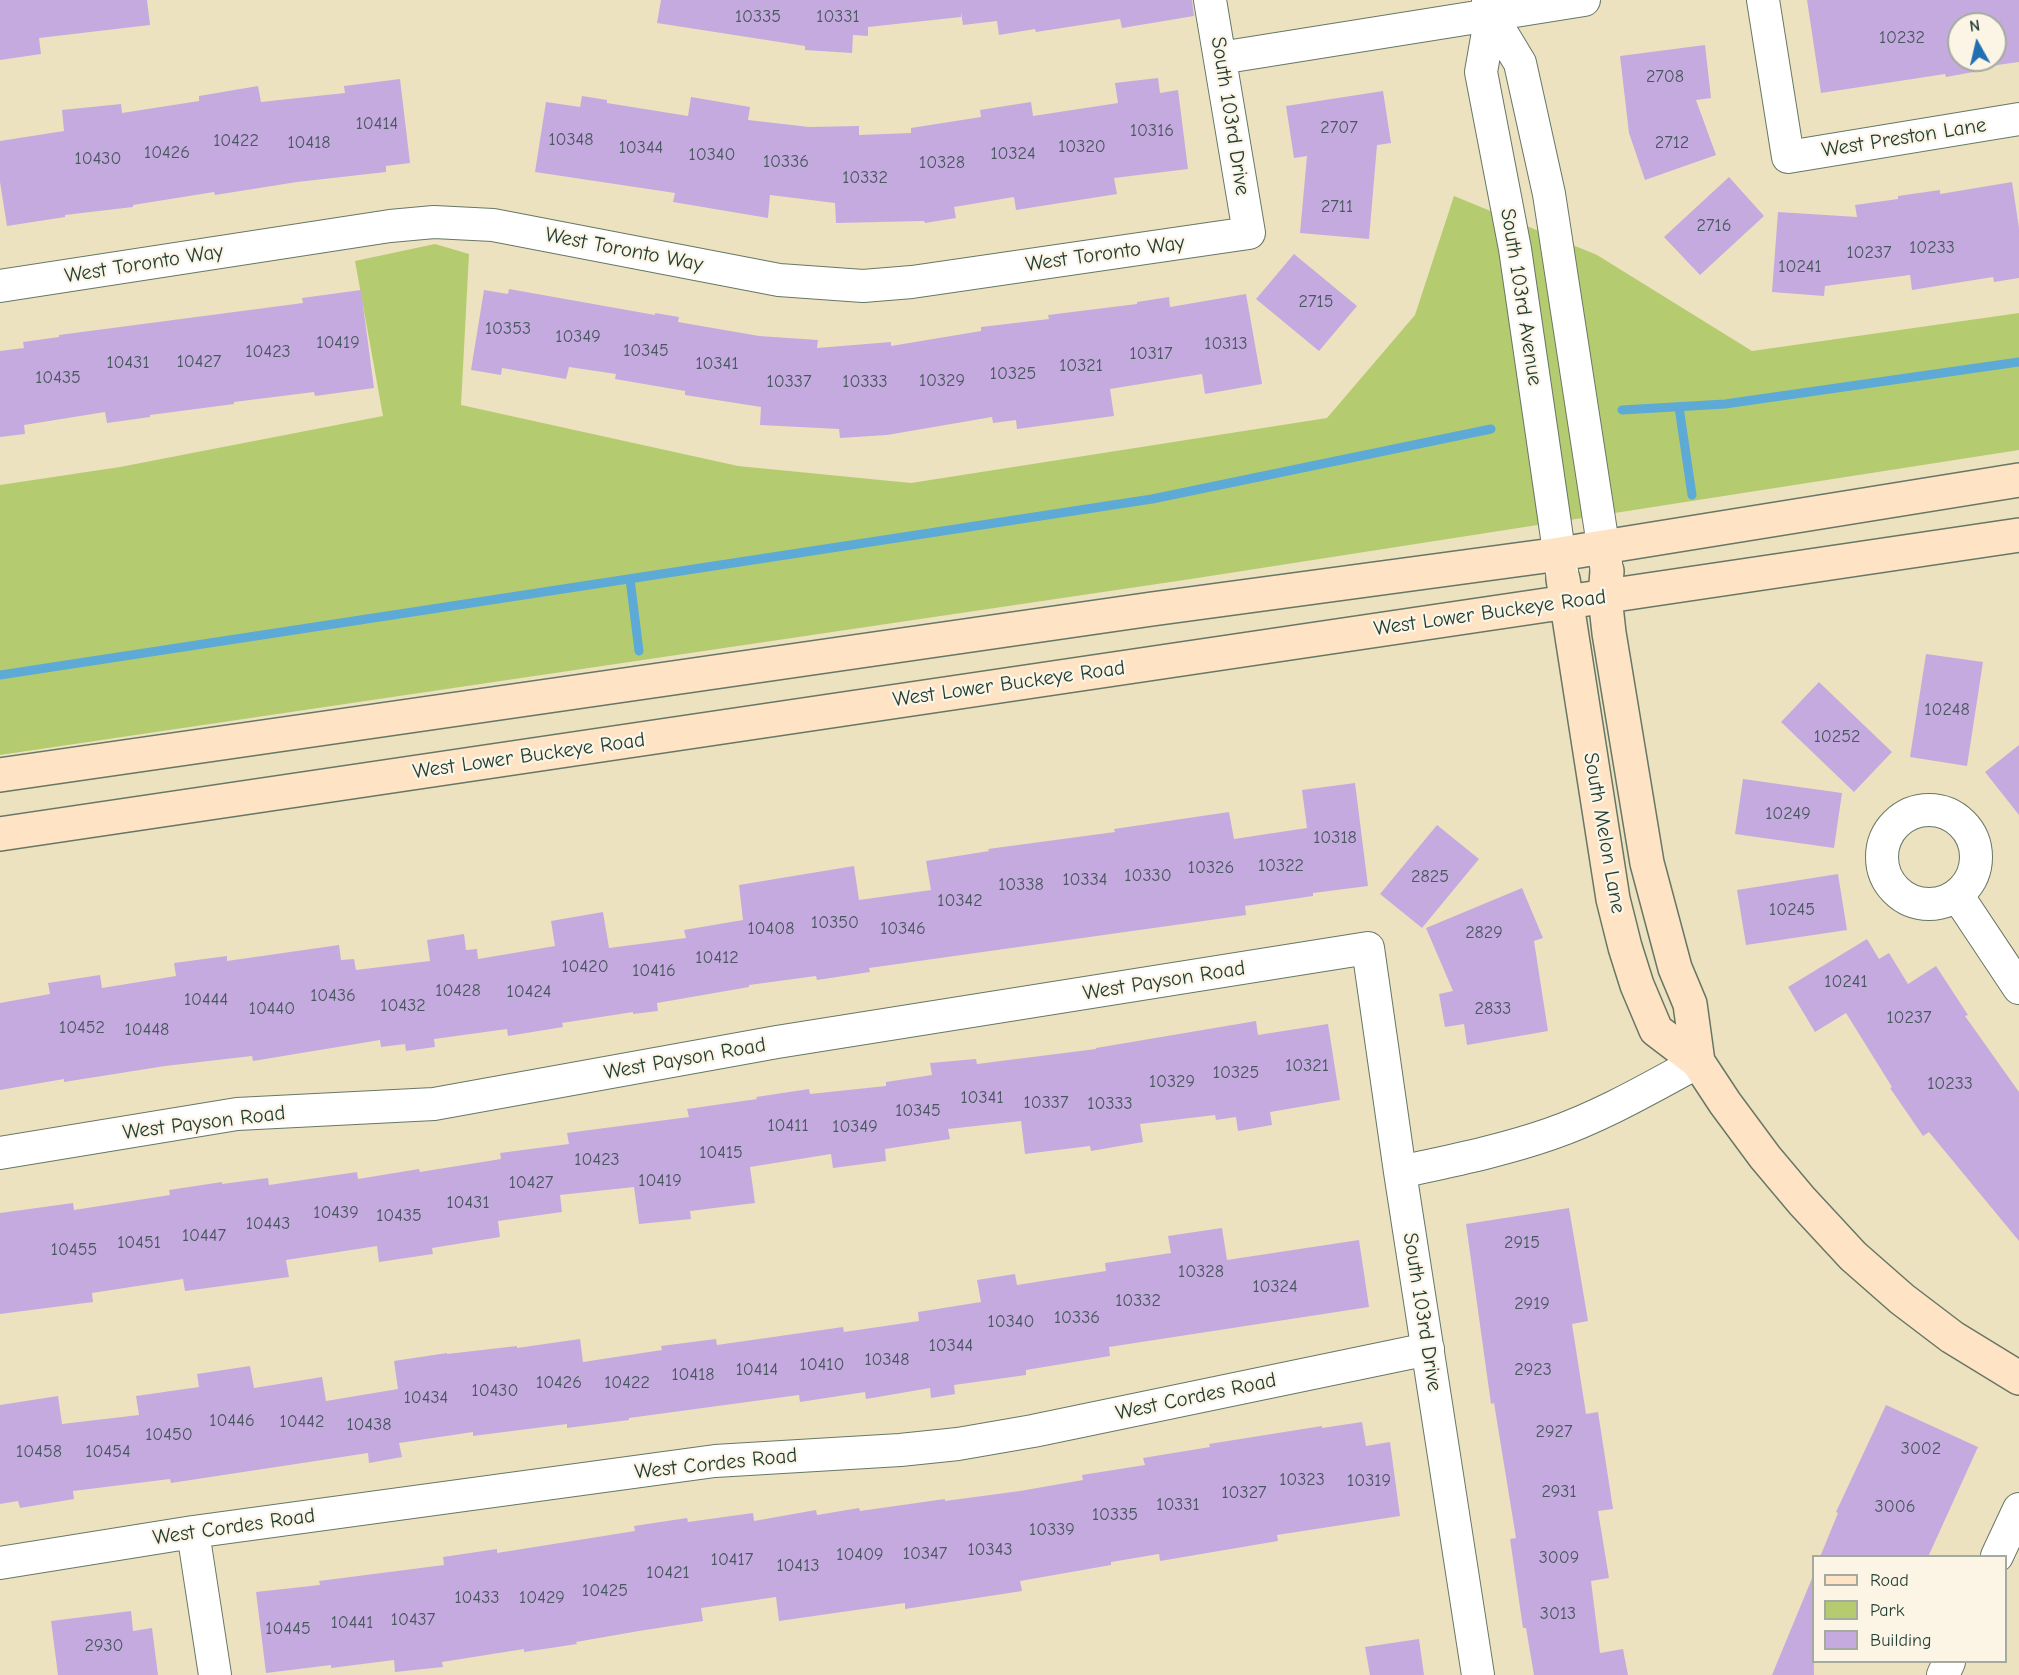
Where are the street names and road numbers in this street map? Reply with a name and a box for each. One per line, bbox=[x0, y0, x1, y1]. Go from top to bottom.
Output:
street label: South 103rd Drive bbox=[1205, 35, 1255, 197]
street label: West Preston Lane bbox=[1820, 113, 1988, 163]
street label: South 103rd Avenue bbox=[1495, 207, 1547, 387]
street label: West Toronto Way bbox=[543, 222, 705, 278]
street label: West Toronto Way bbox=[1024, 230, 1186, 278]
street label: West Toronto Way bbox=[63, 239, 225, 289]
street label: West Lower Buckeye Road bbox=[1372, 584, 1608, 642]
street label: West Lower Buckeye Road bbox=[891, 655, 1127, 713]
street label: West Lower Buckeye Road bbox=[411, 727, 647, 785]
street label: South Melon Lane bbox=[1577, 750, 1631, 916]
street label: West Payson Road bbox=[1081, 956, 1247, 1006]
street label: West Payson Road bbox=[602, 1032, 768, 1086]
street label: West Payson Road bbox=[121, 1101, 287, 1145]
street label: South 103rd Drive bbox=[1397, 1231, 1447, 1393]
street label: West Cordes Road bbox=[1113, 1368, 1279, 1426]
street label: West Cordes Road bbox=[633, 1443, 799, 1485]
street label: West Cordes Road bbox=[151, 1503, 317, 1551]

